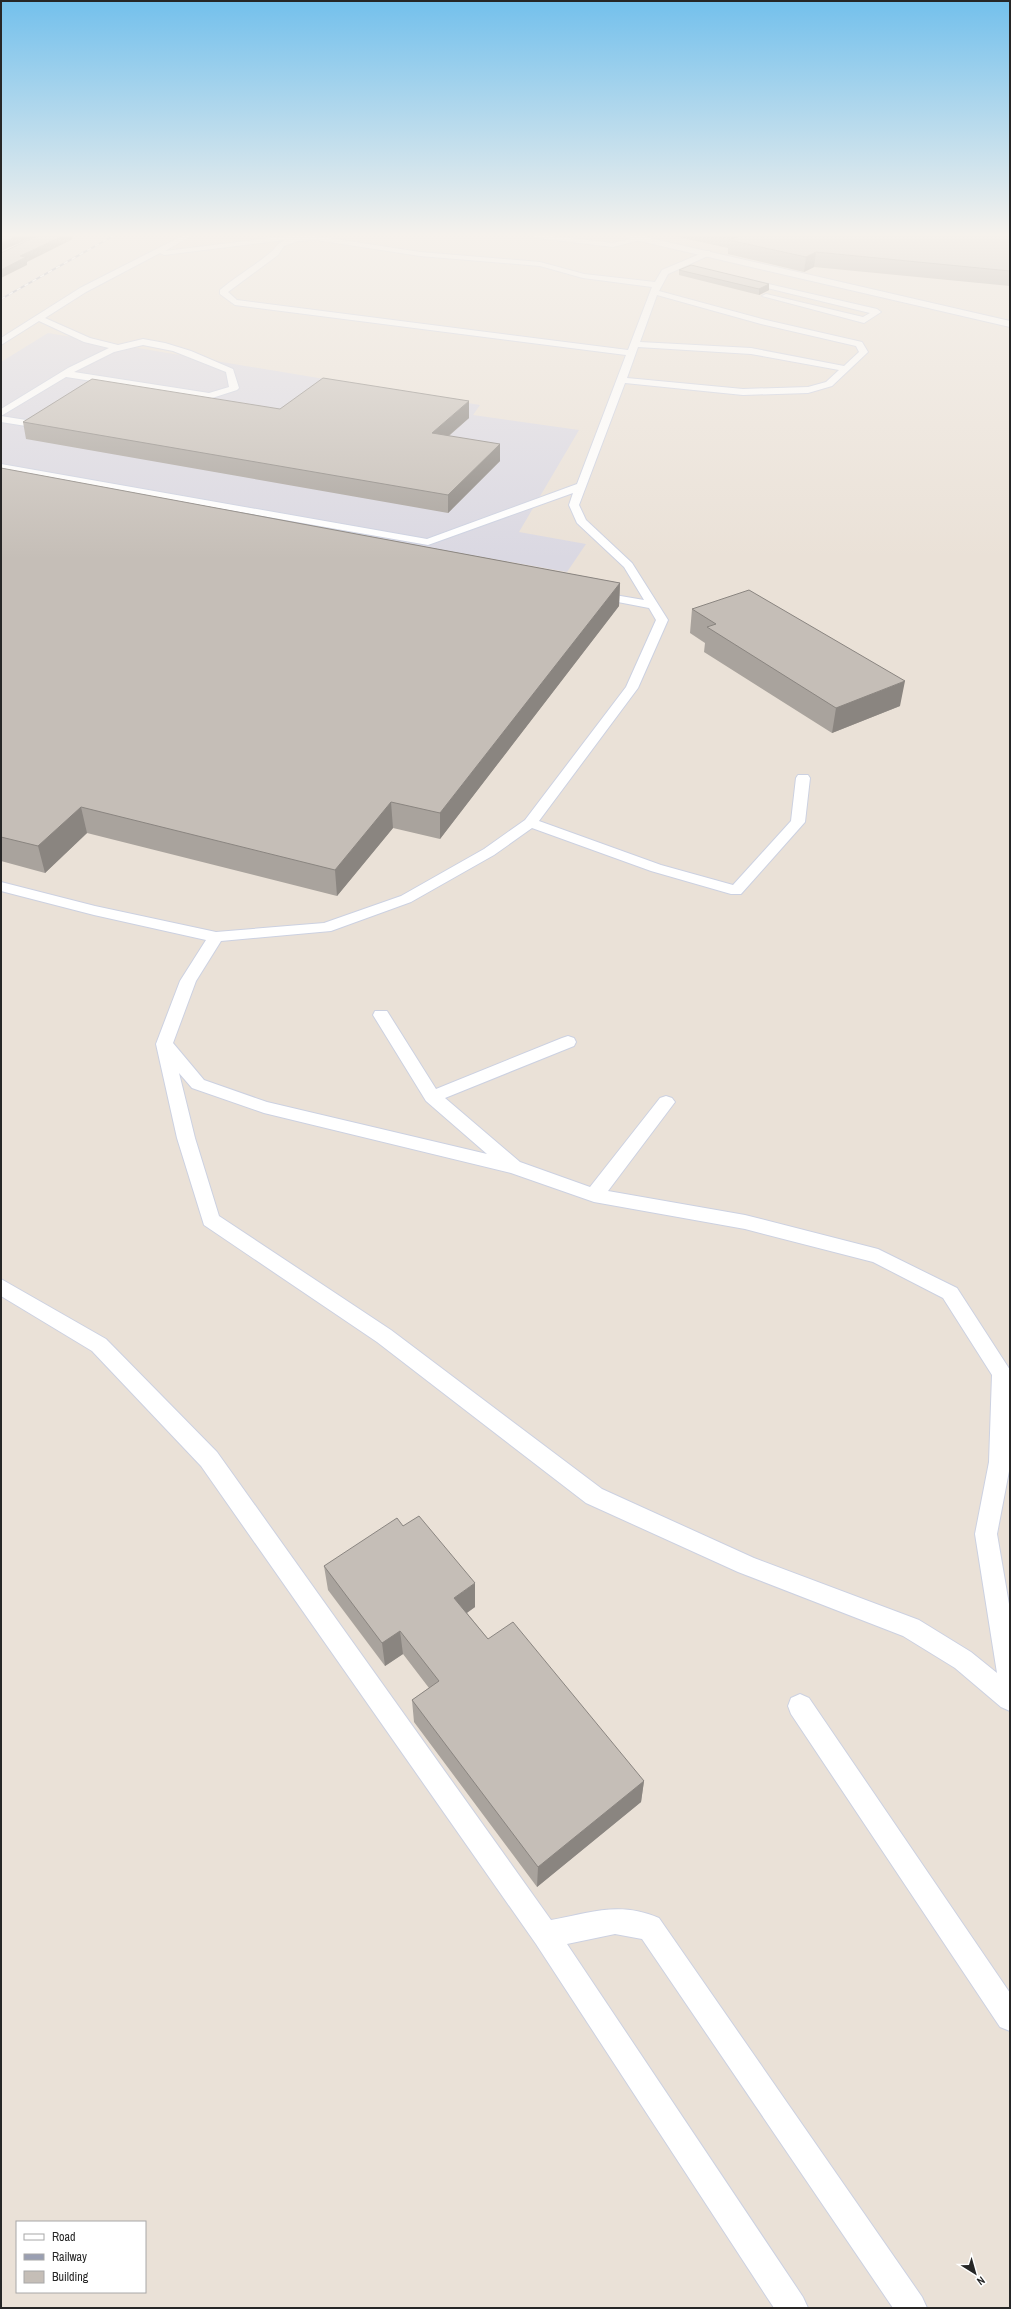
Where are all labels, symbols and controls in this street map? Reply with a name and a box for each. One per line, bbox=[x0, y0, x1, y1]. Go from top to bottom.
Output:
legend bbox=[16, 2221, 146, 2293]
text: Road bbox=[52, 2229, 76, 2245]
text: Railway bbox=[52, 2249, 87, 2265]
north arrow bbox=[955, 2253, 995, 2293]
text: Building bbox=[52, 2269, 89, 2285]
text: N bbox=[974, 2273, 988, 2289]

